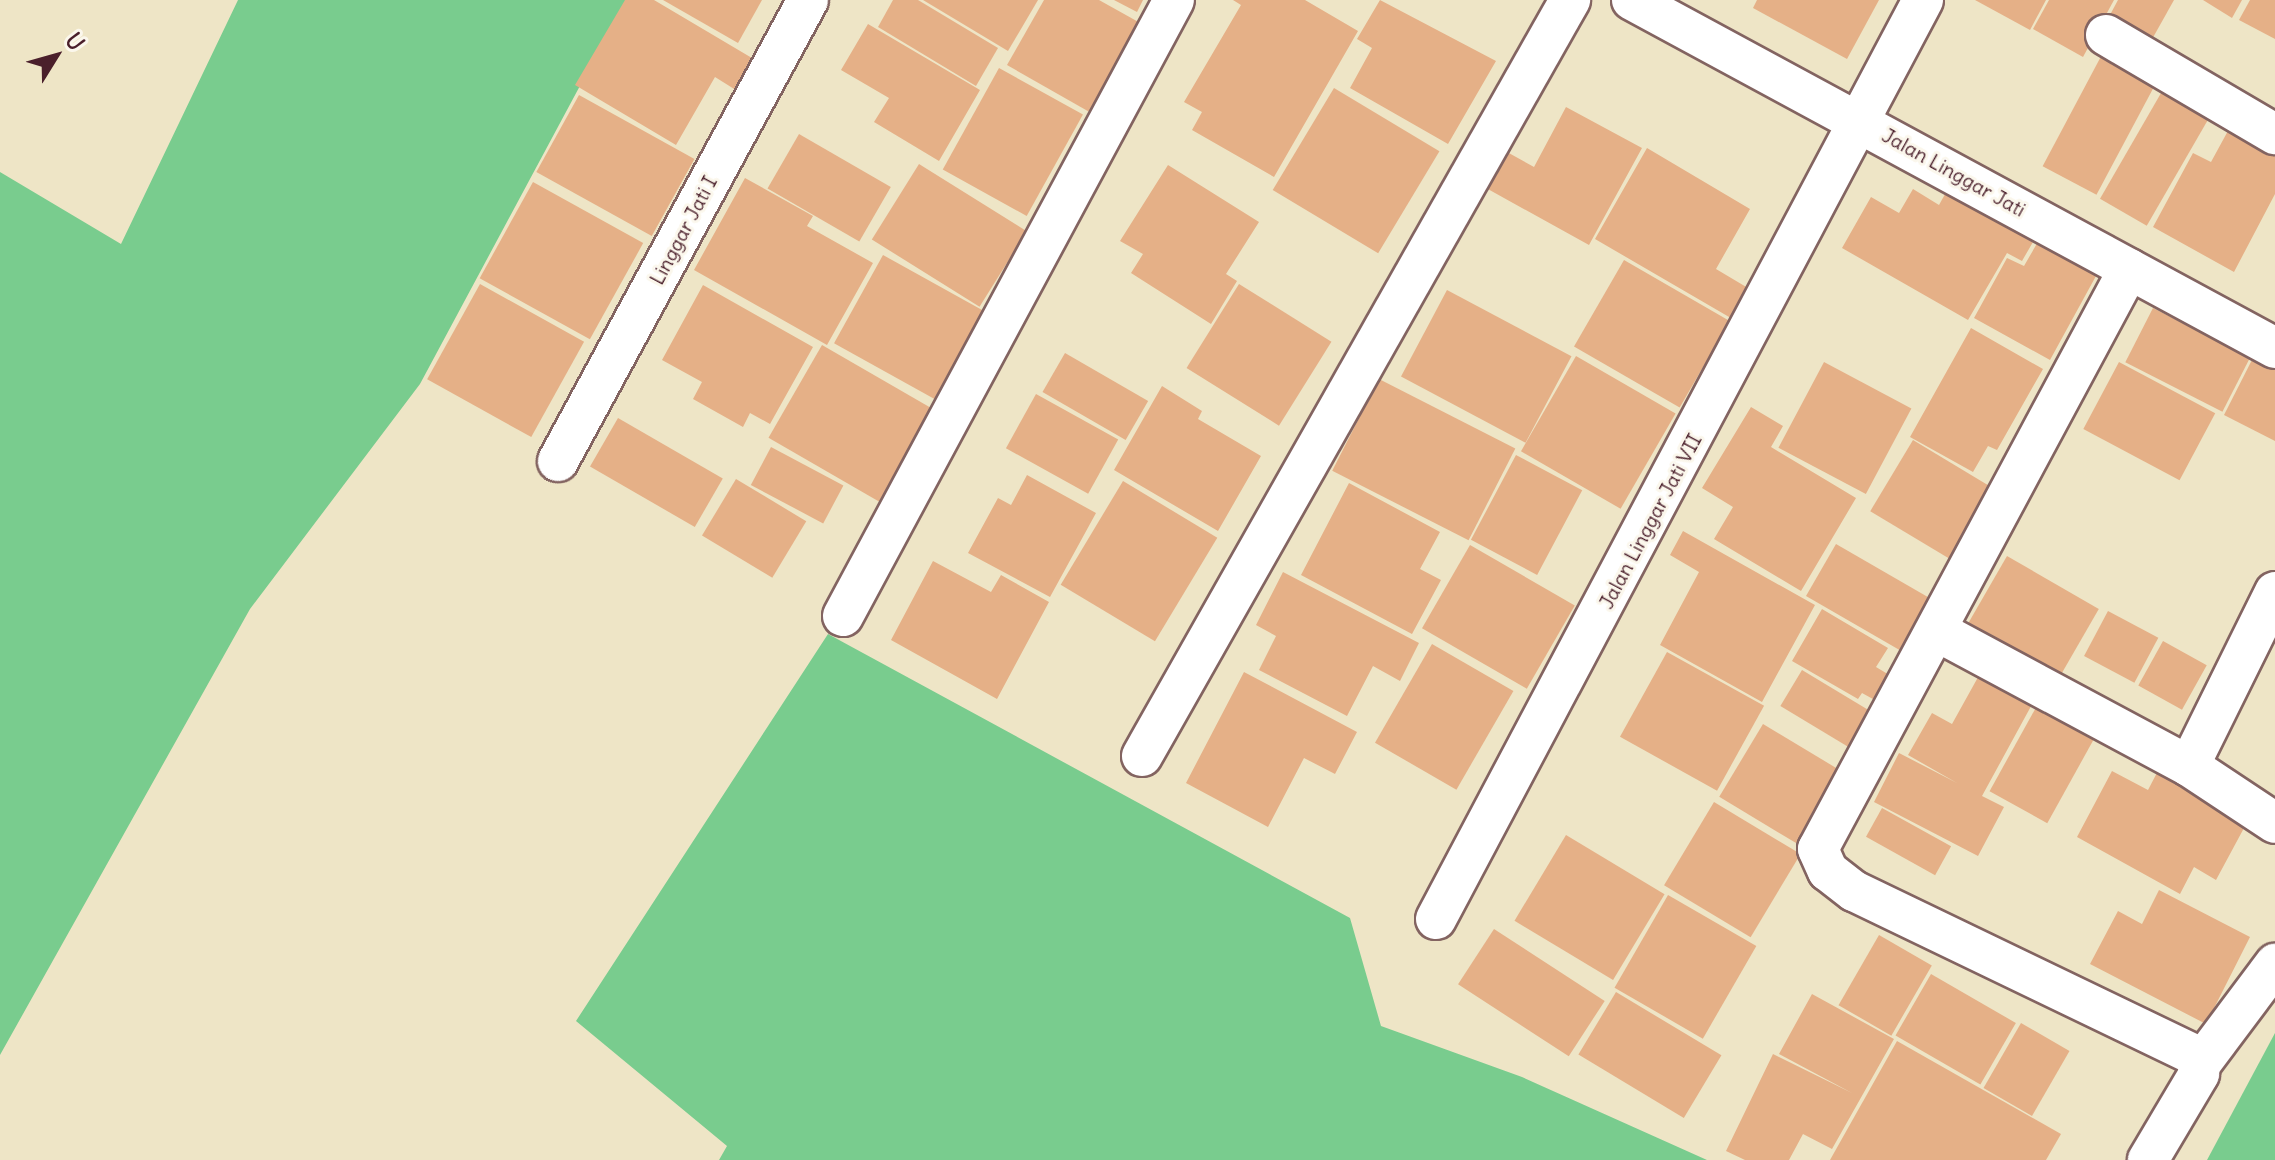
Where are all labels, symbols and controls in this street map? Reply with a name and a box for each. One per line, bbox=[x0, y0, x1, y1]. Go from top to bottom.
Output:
north arrow bbox=[16, 16, 96, 96]
text: U bbox=[59, 27, 91, 56]
street label: Jalan Linggar Jati bbox=[1878, 123, 2030, 221]
street label: Linggar Jati I bbox=[644, 171, 722, 289]
street label: Jalan Linggar Jati VII bbox=[1594, 429, 1706, 613]

